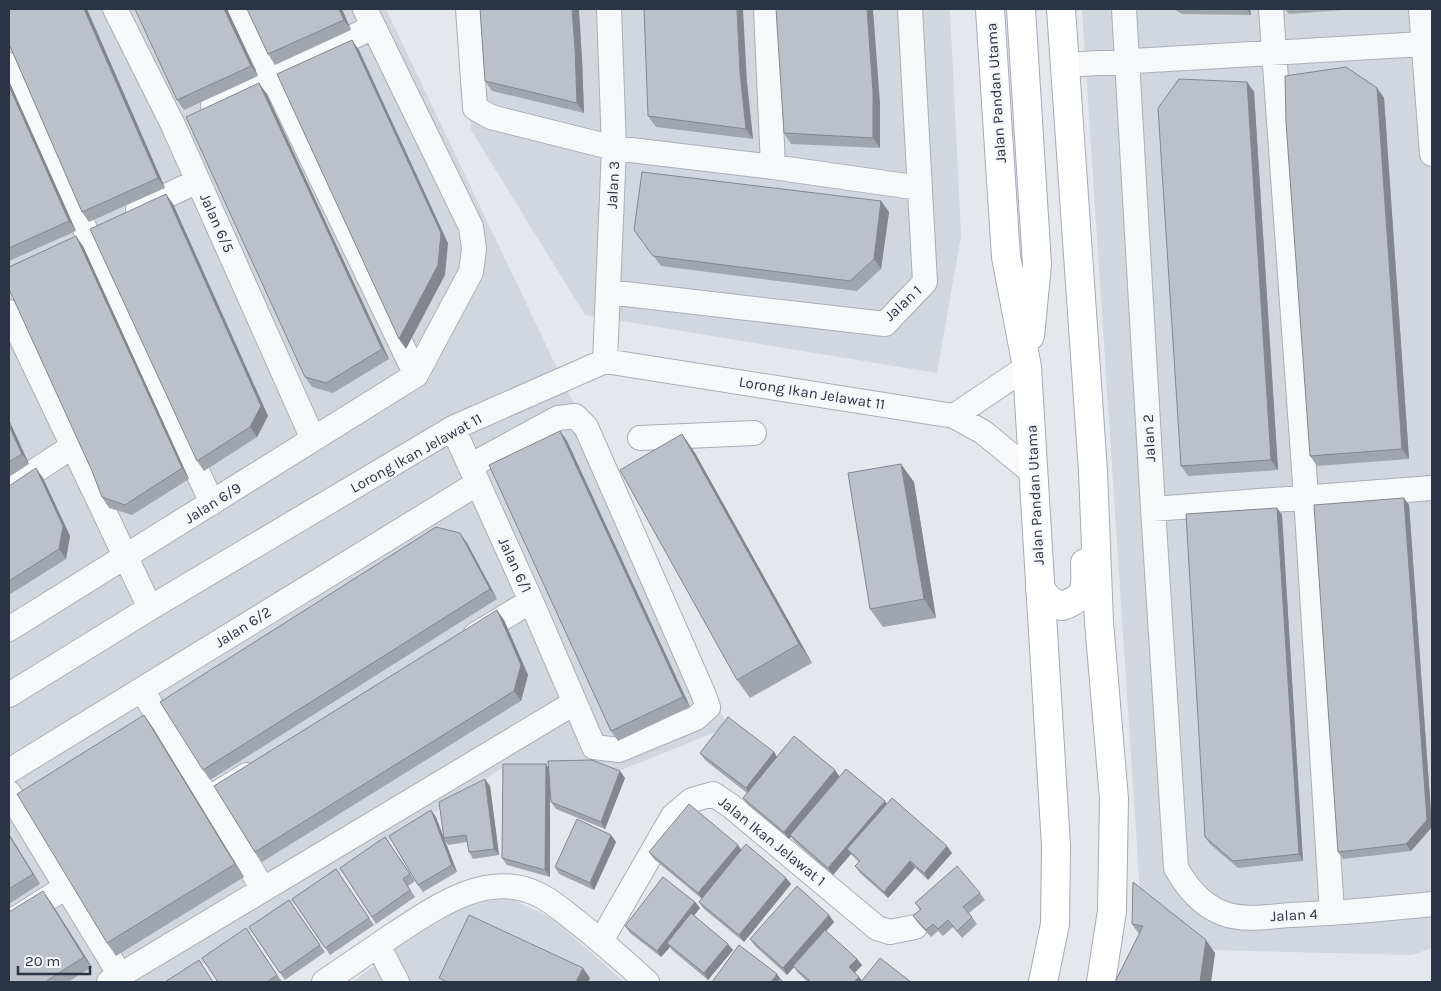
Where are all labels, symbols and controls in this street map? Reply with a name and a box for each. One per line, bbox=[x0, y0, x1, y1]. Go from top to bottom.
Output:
street label: Jalan Pandan Utama bbox=[982, 22, 1010, 164]
street label: Jalan 3 bbox=[603, 160, 623, 210]
street label: Jalan 6/5 bbox=[196, 191, 238, 255]
street label: Jalan 1 bbox=[881, 281, 925, 325]
street label: Lorong Ikan Jelawat 11 bbox=[738, 373, 886, 413]
street label: Lorong Ikan Jelawat 11 bbox=[347, 409, 485, 497]
street label: Jalan 2 bbox=[1139, 414, 1159, 462]
street label: Jalan Pandan Utama bbox=[1022, 424, 1048, 566]
street label: Jalan 6/9 bbox=[181, 479, 245, 527]
street label: Jalan 6/1 bbox=[494, 534, 536, 596]
street label: Jalan 6/2 bbox=[211, 603, 275, 651]
street label: Jalan Ikan Jelawat 1 bbox=[715, 792, 829, 890]
street label: Jalan 4 bbox=[1270, 905, 1319, 925]
scale bar bbox=[18, 944, 90, 976]
text: 20 m bbox=[25, 952, 60, 970]

